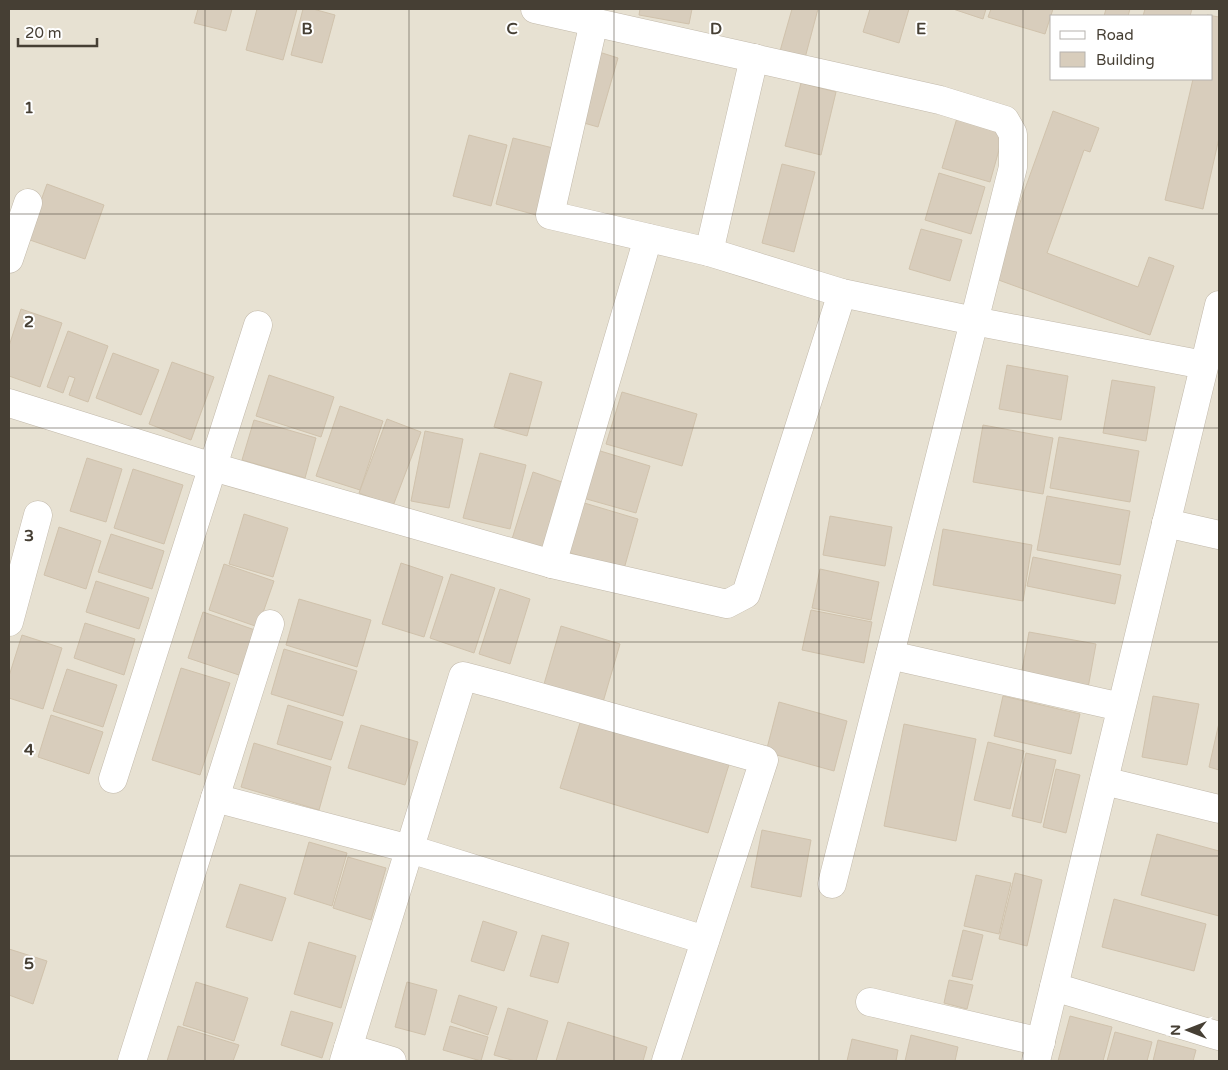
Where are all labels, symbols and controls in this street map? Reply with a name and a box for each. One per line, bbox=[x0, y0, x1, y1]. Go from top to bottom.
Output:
scale bar bbox=[18, 15, 96, 47]
legend bbox=[1050, 15, 1213, 80]
text: B bbox=[301, 19, 313, 39]
text: C bbox=[506, 19, 518, 39]
text: D bbox=[710, 19, 722, 39]
text: E bbox=[916, 19, 926, 39]
text: 20 m bbox=[25, 24, 62, 42]
text: Road bbox=[1096, 26, 1134, 44]
text: Building bbox=[1096, 51, 1155, 69]
text: 1 bbox=[24, 98, 34, 118]
text: 2 bbox=[24, 312, 34, 332]
text: 3 bbox=[24, 526, 34, 546]
text: 4 bbox=[24, 740, 34, 760]
text: 5 bbox=[24, 954, 34, 974]
north arrow bbox=[1163, 1005, 1213, 1055]
text: N bbox=[1167, 1024, 1184, 1036]

